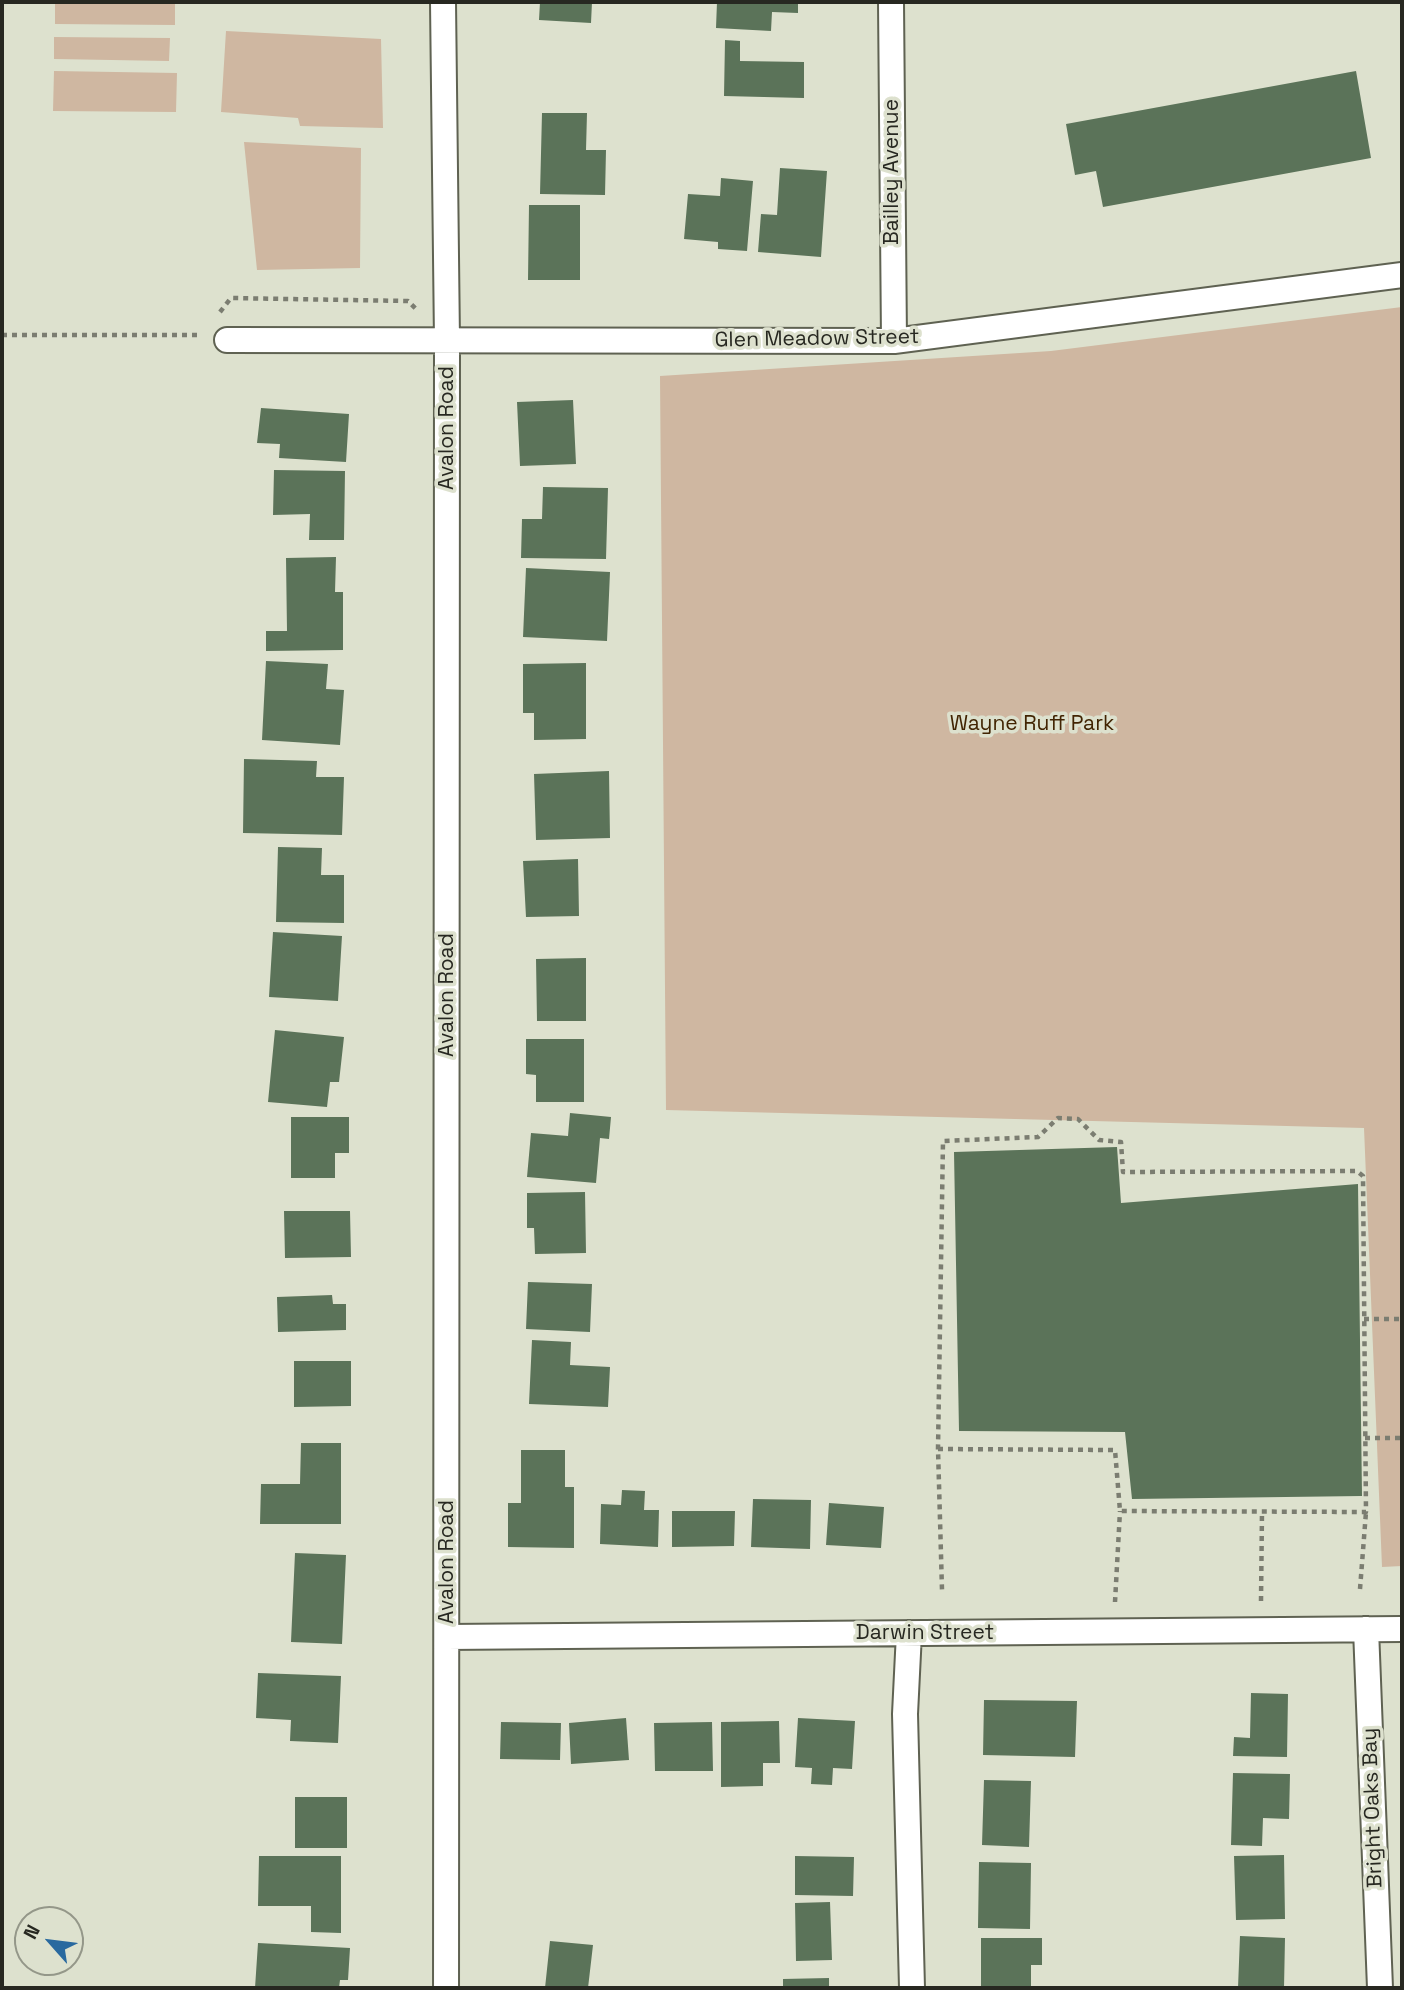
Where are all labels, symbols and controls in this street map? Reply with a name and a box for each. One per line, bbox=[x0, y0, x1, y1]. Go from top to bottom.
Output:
street label: Bailley Avenue bbox=[879, 99, 905, 245]
street label: Glen Meadow Street bbox=[714, 325, 920, 353]
street label: Avalon Road bbox=[434, 366, 460, 490]
park label: Wayne Ruff Park bbox=[950, 711, 1114, 737]
street label: Avalon Road bbox=[434, 933, 460, 1057]
street label: Avalon Road bbox=[434, 1500, 460, 1624]
street label: Darwin Street bbox=[856, 1620, 994, 1646]
street label: Bright Oaks Bay bbox=[1358, 1727, 1388, 1889]
north arrow bbox=[14, 1906, 84, 1976]
text: N bbox=[18, 1920, 46, 1943]

